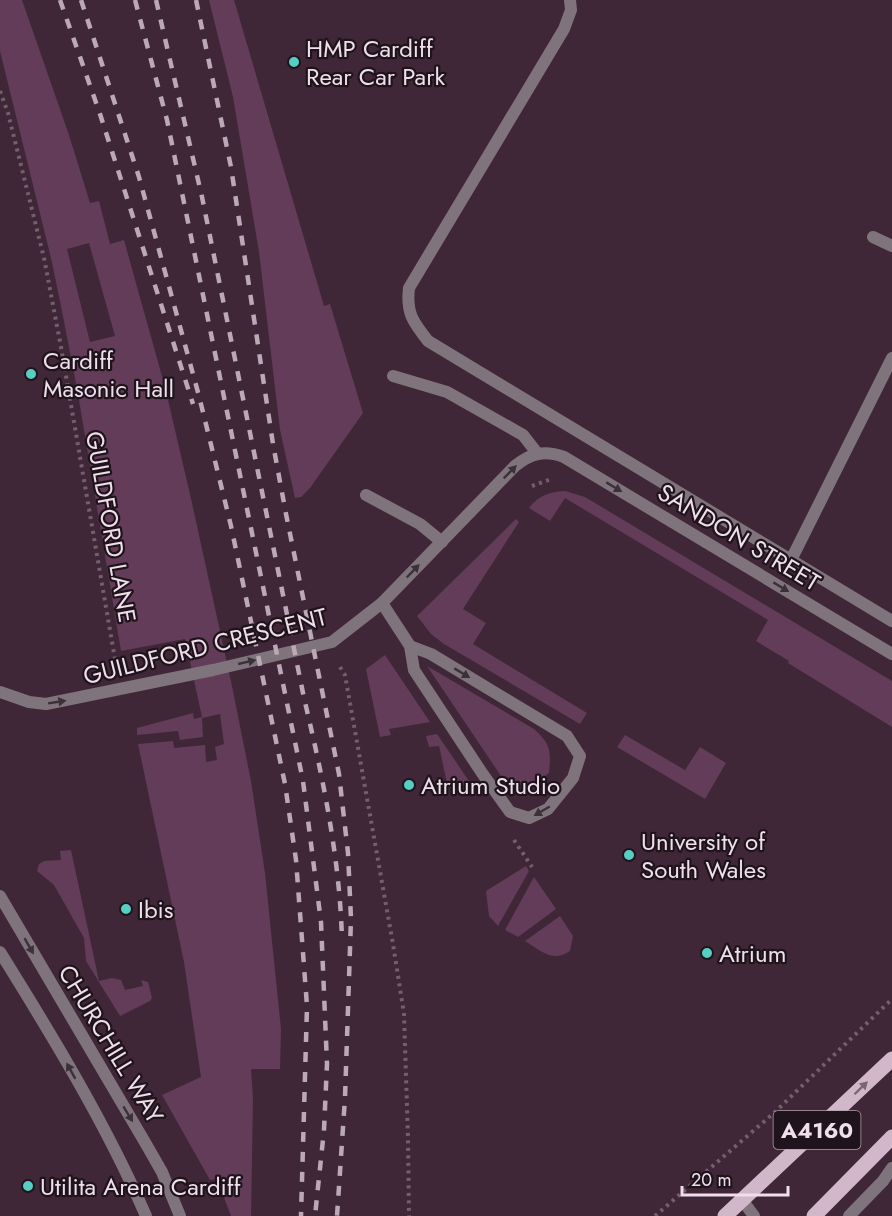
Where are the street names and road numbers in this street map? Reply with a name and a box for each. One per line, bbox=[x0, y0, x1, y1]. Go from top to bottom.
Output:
street label: GUILDFORD LANE bbox=[77, 429, 145, 625]
street label: SANDON STREET bbox=[651, 475, 827, 599]
street label: GUILDFORD CRESCENT bbox=[79, 599, 331, 693]
street label: CHURCHILL WAY bbox=[50, 958, 172, 1130]
road number: A4160 bbox=[774, 1111, 860, 1149]

